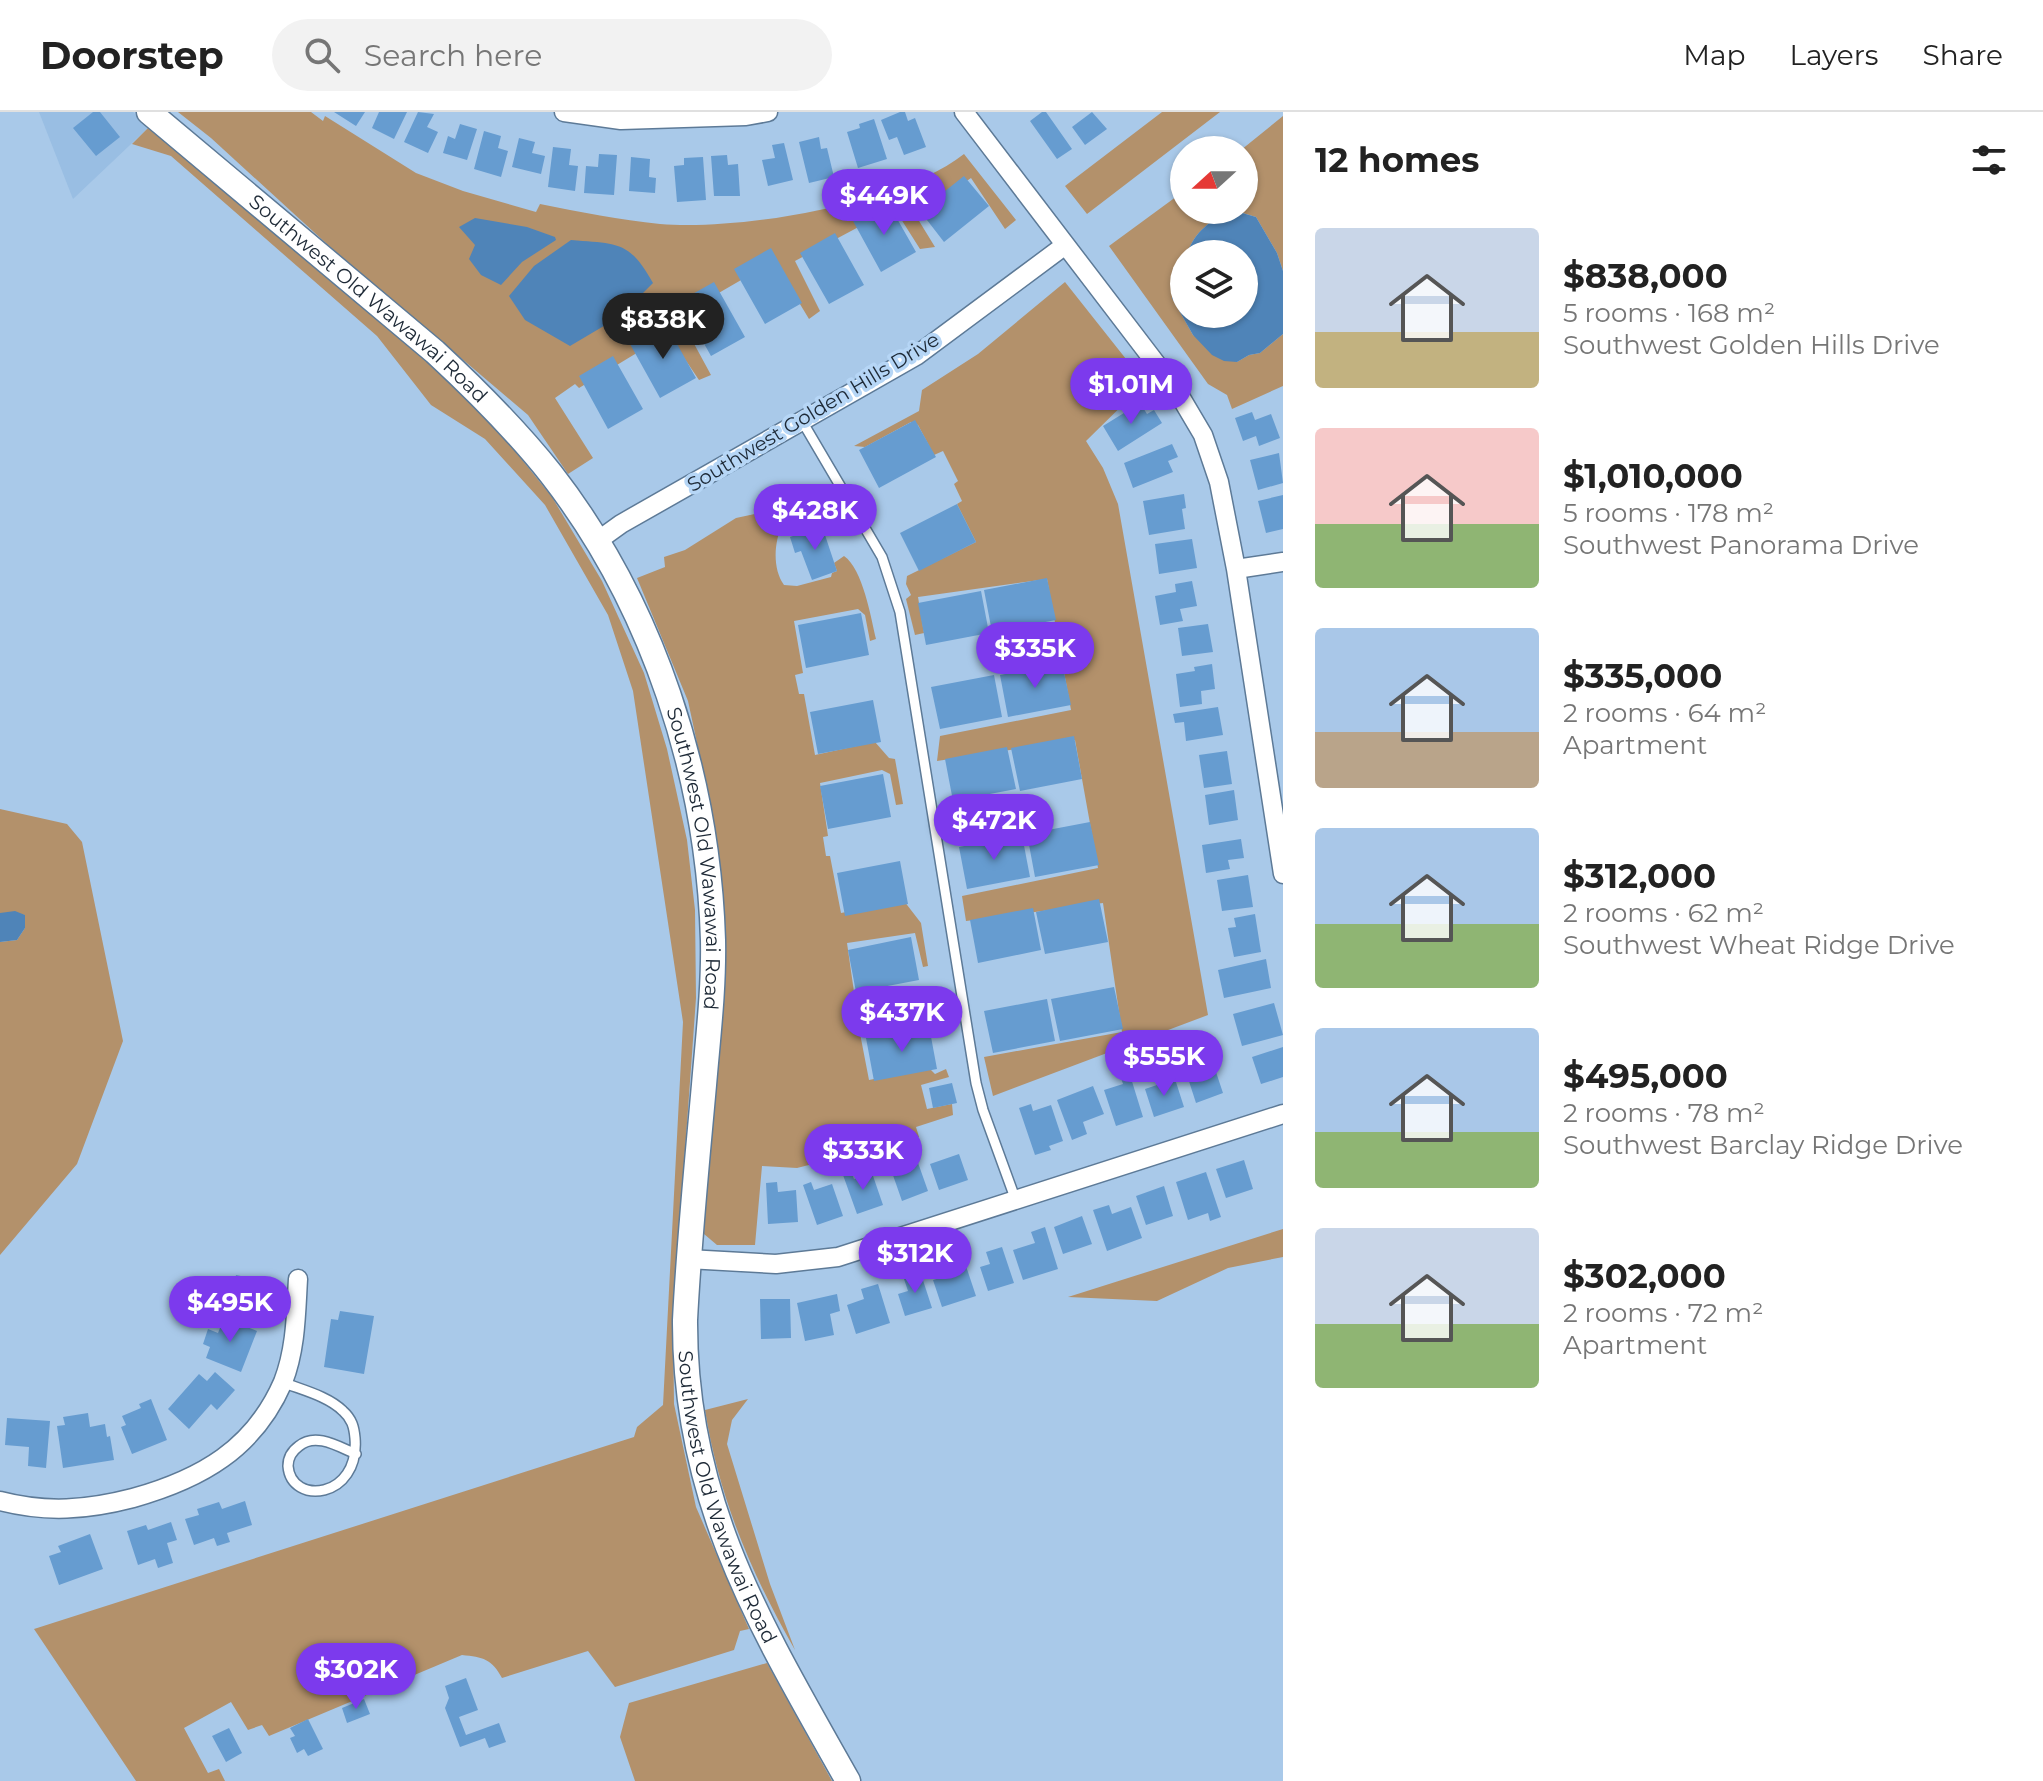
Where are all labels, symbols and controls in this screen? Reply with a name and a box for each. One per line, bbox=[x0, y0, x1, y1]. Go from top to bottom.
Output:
search box bbox=[272, 19, 832, 91]
text: Doorstep bbox=[40, 32, 224, 79]
icon: search bbox=[300, 33, 344, 77]
text: Search here bbox=[364, 37, 542, 74]
text: Map bbox=[1683, 38, 1746, 72]
text: Layers bbox=[1790, 38, 1879, 72]
text: Share bbox=[1923, 38, 2003, 72]
north arrow bbox=[1170, 136, 1258, 224]
map controls bbox=[1170, 136, 1258, 328]
icon: filters bbox=[1967, 138, 2011, 182]
text: 12 homes bbox=[1315, 139, 1479, 181]
pin: $449K bbox=[828, 169, 940, 237]
text: $449K bbox=[840, 179, 928, 211]
street label: Southwest Old Wawawai Road bbox=[244, 189, 492, 408]
button: layers bbox=[1170, 240, 1258, 328]
text: $838,000 bbox=[1563, 255, 1728, 297]
icon: home bbox=[1379, 260, 1475, 356]
pin: $838K bbox=[607, 293, 719, 361]
text: 5 rooms · 168 m² bbox=[1563, 297, 1775, 329]
text: $838K bbox=[620, 303, 706, 335]
street label: Southwest Golden Hills Drive bbox=[683, 327, 943, 497]
text: Southwest Golden Hills Drive bbox=[1563, 329, 1940, 361]
pin: $1.01M bbox=[1066, 358, 1196, 426]
text: $1.01M bbox=[1088, 368, 1174, 400]
text: $1,010,000 bbox=[1563, 455, 1743, 497]
icon: home bbox=[1379, 460, 1475, 556]
pin: $428K bbox=[759, 484, 871, 552]
text: $428K bbox=[772, 494, 858, 526]
text: 5 rooms · 178 m² bbox=[1563, 497, 1774, 529]
text: Southwest Panorama Drive bbox=[1563, 529, 1919, 561]
pin: $335K bbox=[979, 622, 1091, 690]
text: $335K bbox=[994, 632, 1076, 664]
text: $335,000 bbox=[1563, 655, 1722, 697]
icon: home bbox=[1379, 660, 1475, 756]
text: 2 rooms · 64 m² bbox=[1563, 697, 1766, 729]
street label: Southwest Old Wawawai Road bbox=[661, 704, 725, 1011]
text: Apartment bbox=[1563, 729, 1707, 761]
pin: $472K bbox=[938, 794, 1050, 862]
text: $472K bbox=[952, 804, 1036, 836]
text: $312,000 bbox=[1563, 855, 1716, 897]
icon: home bbox=[1379, 860, 1475, 956]
text: 2 rooms · 62 m² bbox=[1563, 897, 1764, 929]
text: Southwest Wheat Ridge Drive bbox=[1563, 929, 1955, 961]
pin: $437K bbox=[846, 986, 958, 1054]
text: $437K bbox=[859, 996, 945, 1028]
pin: $555K bbox=[1108, 1030, 1220, 1098]
text: $555K bbox=[1123, 1040, 1205, 1072]
text: $495,000 bbox=[1563, 1055, 1728, 1097]
icon: home bbox=[1379, 1060, 1475, 1156]
text: 2 rooms · 78 m² bbox=[1563, 1097, 1765, 1129]
pin: $333K bbox=[807, 1124, 919, 1192]
text: Southwest Barclay Ridge Drive bbox=[1563, 1129, 1963, 1161]
text: $333K bbox=[822, 1134, 904, 1166]
pin: $312K bbox=[859, 1227, 971, 1295]
text: $312K bbox=[877, 1237, 953, 1269]
text: $302,000 bbox=[1563, 1255, 1726, 1297]
icon: home bbox=[1379, 1260, 1475, 1356]
pin: $495K bbox=[174, 1276, 286, 1344]
text: $495K bbox=[187, 1286, 273, 1318]
text: 2 rooms · 72 m² bbox=[1563, 1297, 1763, 1329]
text: Apartment bbox=[1563, 1329, 1707, 1361]
street label: Southwest Old Wawawai Road bbox=[674, 1350, 782, 1647]
pin: $302K bbox=[300, 1643, 412, 1711]
text: $302K bbox=[314, 1653, 398, 1685]

